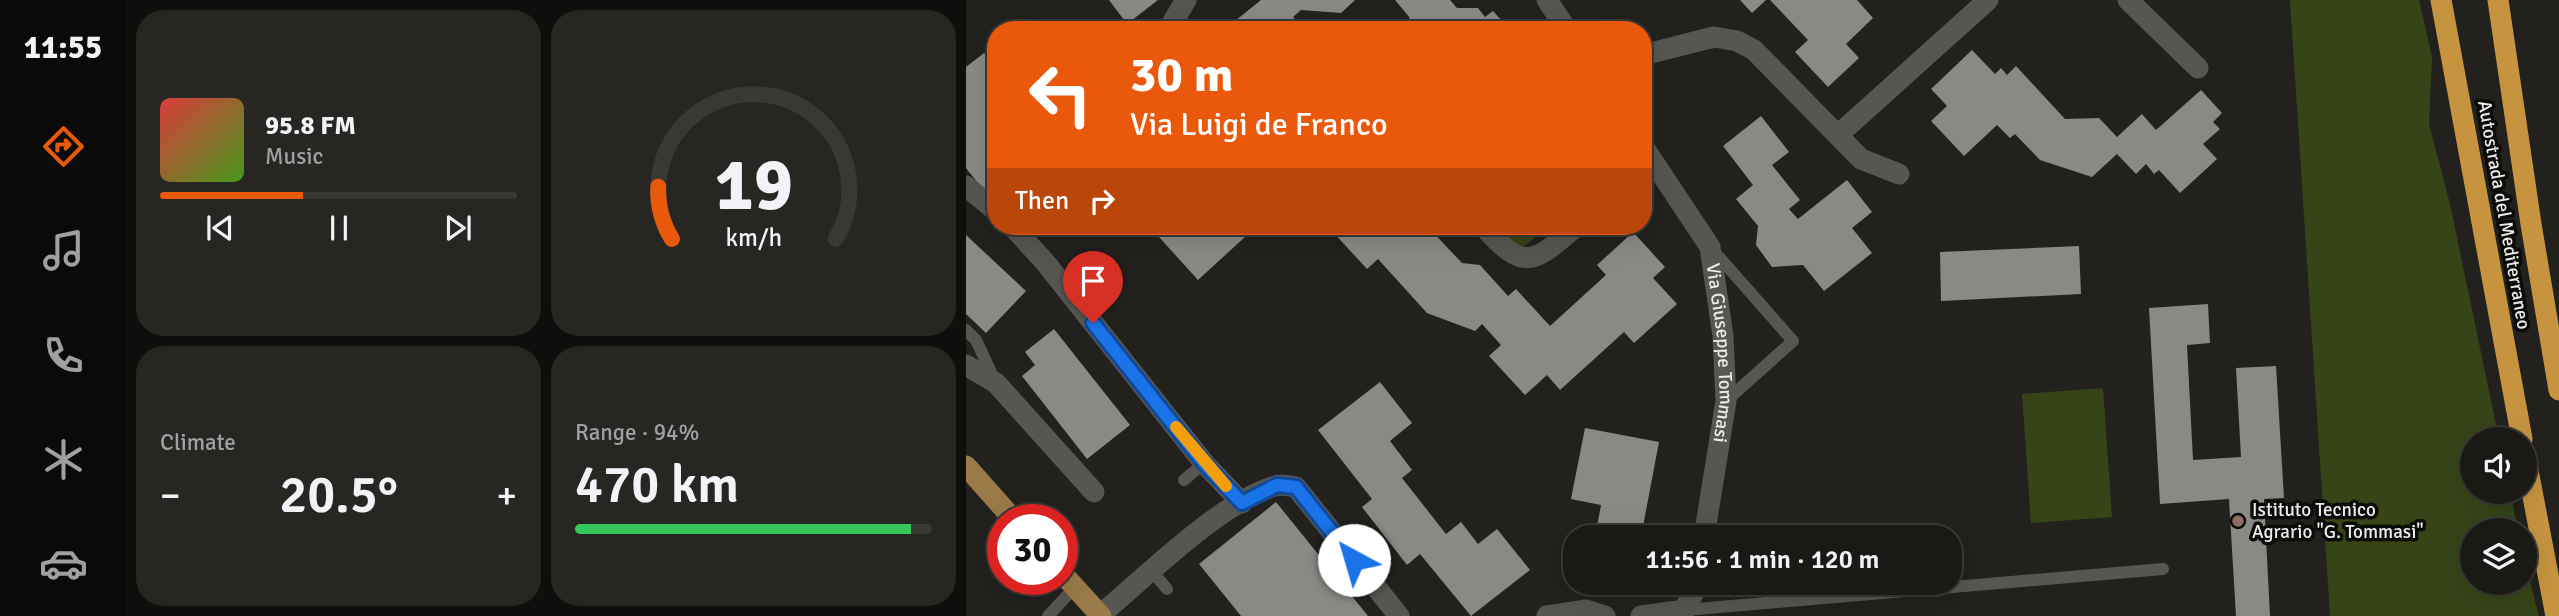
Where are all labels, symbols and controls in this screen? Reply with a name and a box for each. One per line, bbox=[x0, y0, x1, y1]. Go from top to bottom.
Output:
text: 11:55 bbox=[24, 28, 102, 67]
text: 30 m bbox=[1130, 45, 1233, 105]
icon: left bbox=[1015, 49, 1106, 140]
street label: Autostrada del Mediterraneo bbox=[2472, 99, 2536, 331]
text: Via Luigi de Franco bbox=[1130, 105, 1388, 144]
text: 95.8 FM bbox=[265, 110, 356, 142]
icon: directions bbox=[39, 122, 88, 171]
text: 19 bbox=[714, 141, 793, 230]
text: Music bbox=[265, 142, 323, 171]
icon: right bbox=[1083, 182, 1121, 220]
text: Then bbox=[1015, 185, 1069, 217]
icon: previous bbox=[201, 209, 239, 247]
icon: pause bbox=[320, 209, 358, 247]
icon: next bbox=[439, 209, 477, 247]
text: km/h bbox=[725, 222, 782, 253]
icon: music bbox=[39, 226, 88, 275]
pin bbox=[1063, 251, 1123, 323]
icon: arrive bbox=[1074, 262, 1112, 300]
street label: Via Giuseppe Tommasi bbox=[1701, 262, 1738, 444]
icon: phone bbox=[39, 331, 88, 380]
text: Range · 94% bbox=[575, 418, 699, 447]
map controls bbox=[2460, 427, 2537, 595]
button: sound bbox=[2460, 427, 2537, 504]
text: Climate bbox=[160, 428, 236, 457]
icon: climate bbox=[39, 435, 88, 484]
text: 470 km bbox=[575, 453, 739, 517]
text: 20.5° bbox=[279, 463, 398, 527]
text: − bbox=[160, 472, 181, 519]
text: + bbox=[496, 472, 517, 519]
place label: Istituto Tecnico Agrario "G. Tommasi" bbox=[2252, 498, 2424, 544]
speed limit sign: 30 bbox=[987, 504, 1078, 595]
marker: Istituto Tecnico Agrario "G. Tommasi" bbox=[2230, 513, 2246, 529]
button: layers bbox=[2460, 518, 2537, 595]
position arrow bbox=[1317, 523, 1391, 597]
icon: car bbox=[39, 539, 88, 588]
text: 11:56 · 1 min · 120 m bbox=[1646, 544, 1879, 576]

